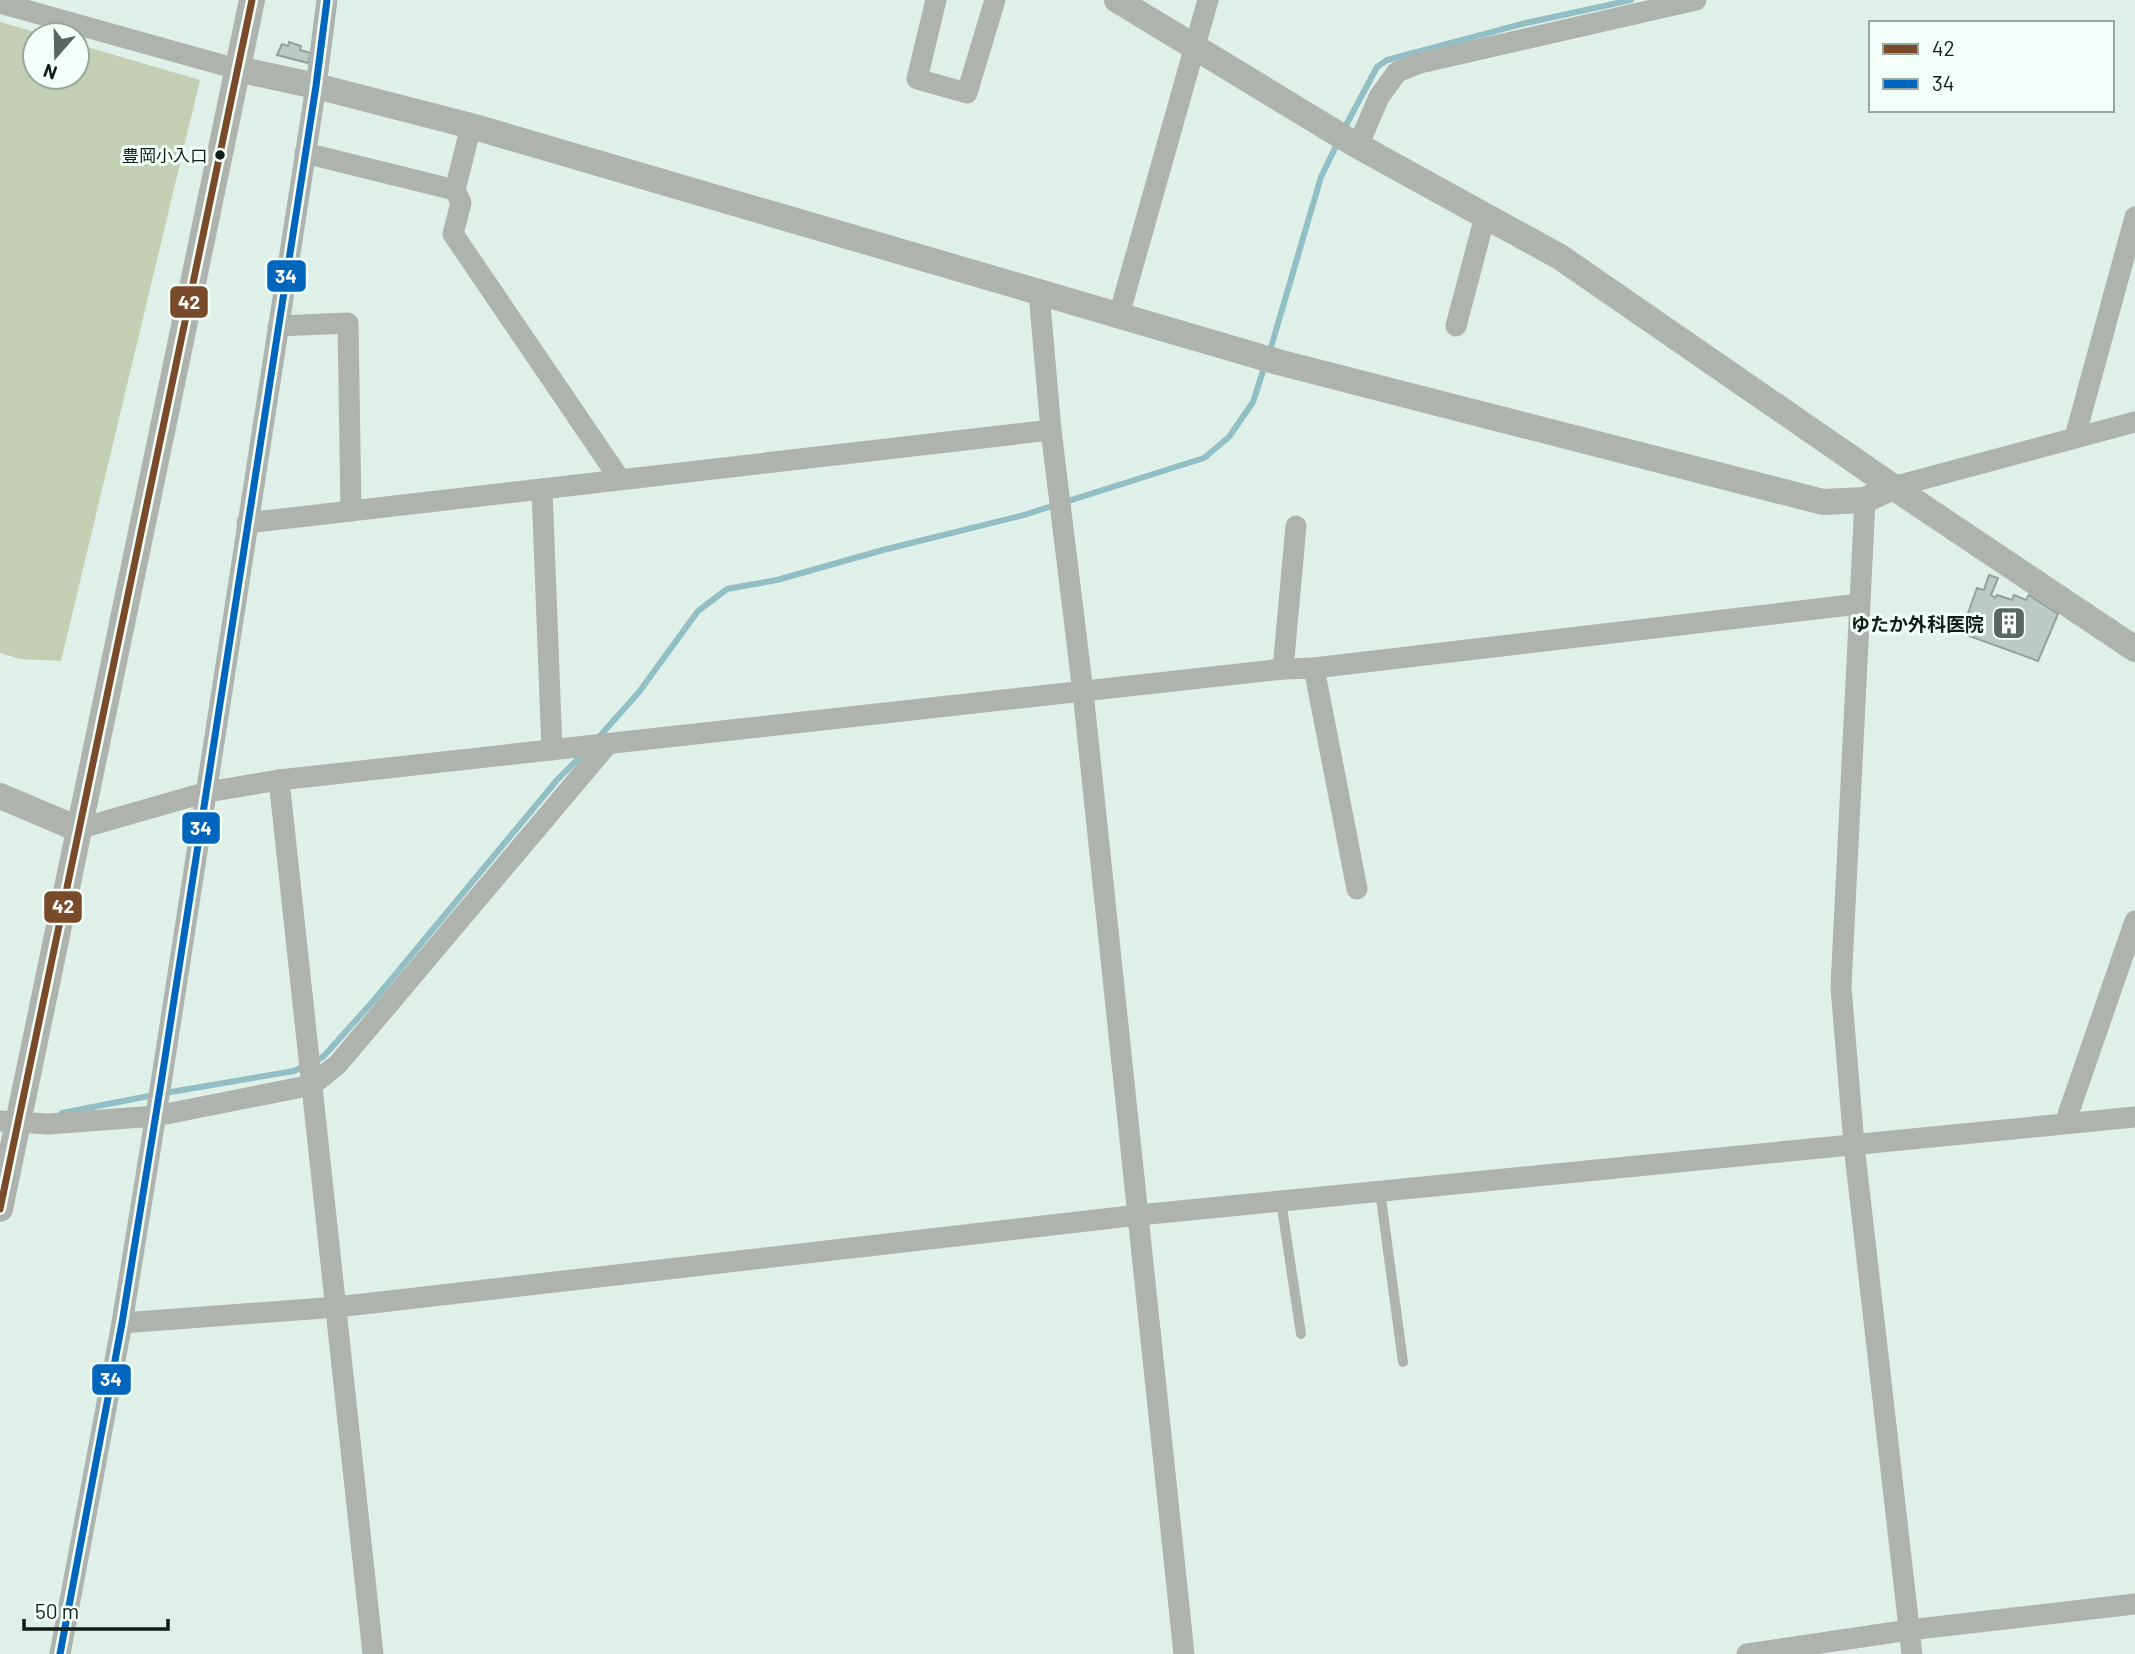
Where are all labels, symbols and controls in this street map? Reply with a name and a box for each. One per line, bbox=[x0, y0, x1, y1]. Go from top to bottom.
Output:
north arrow bbox=[21, 21, 91, 91]
legend bbox=[1869, 21, 2114, 112]
text: 42 bbox=[1932, 35, 1955, 60]
text: N bbox=[40, 59, 60, 85]
text: 34 bbox=[1932, 70, 1954, 95]
place label: 豊岡小入口 bbox=[122, 145, 207, 165]
marker: 豊岡小入口 bbox=[213, 148, 227, 162]
line badge: 34 bbox=[266, 259, 307, 293]
text: 34 bbox=[275, 264, 297, 287]
line badge: 42 bbox=[169, 285, 209, 319]
text: 42 bbox=[178, 290, 200, 313]
building icon: ゆたか外科医院 bbox=[1990, 604, 2028, 642]
place label: ゆたか外科医院 bbox=[1851, 612, 1984, 635]
line badge: 34 bbox=[181, 811, 221, 845]
text: 34 bbox=[190, 816, 212, 839]
line badge: 42 bbox=[43, 890, 83, 924]
text: 42 bbox=[52, 894, 74, 917]
line badge: 34 bbox=[91, 1363, 132, 1396]
text: 34 bbox=[100, 1367, 122, 1390]
scale bar bbox=[24, 1588, 168, 1632]
text: 50 m bbox=[35, 1598, 79, 1623]

